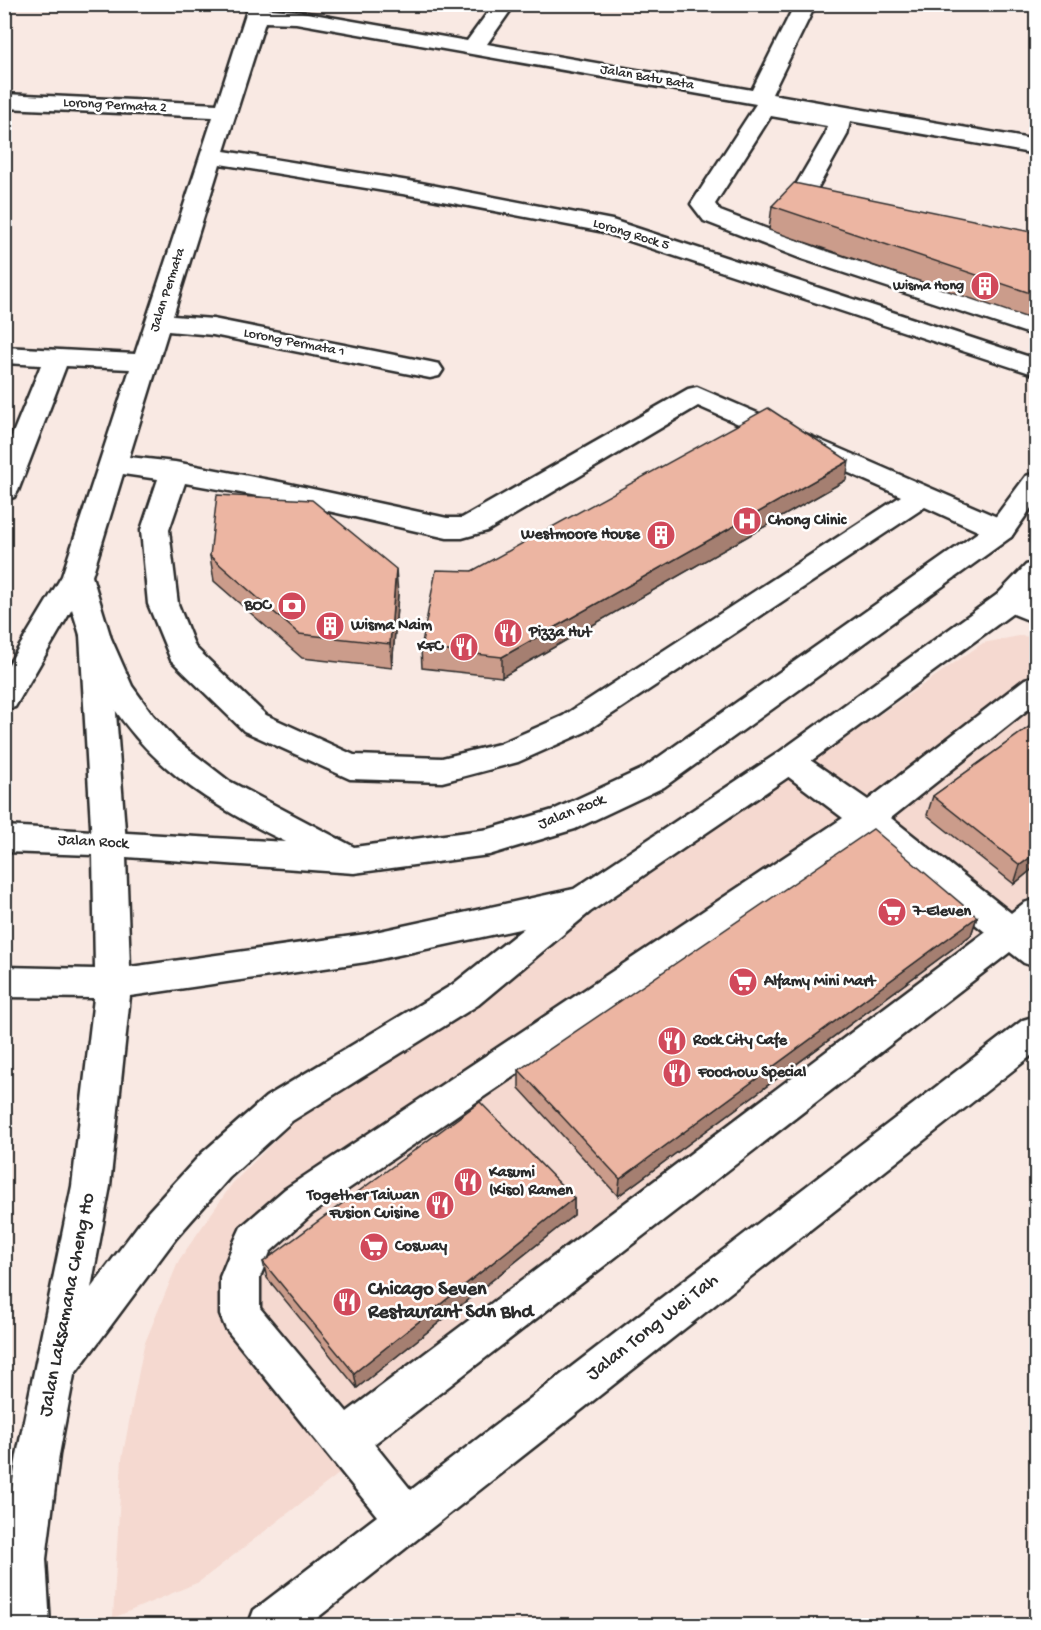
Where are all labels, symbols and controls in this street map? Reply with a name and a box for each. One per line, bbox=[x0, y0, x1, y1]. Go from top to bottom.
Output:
street label: Jalan Batu Bata bbox=[599, 61, 696, 95]
street label: Lorong Permata 2 bbox=[63, 95, 167, 117]
street label: Lorong Rock 5 bbox=[591, 215, 671, 255]
street label: Jalan Permata bbox=[146, 245, 190, 334]
building icon: Wisma Hong bbox=[969, 270, 1001, 302]
place label: Wisma Hong bbox=[892, 278, 964, 295]
street label: Lorong Permata 1 bbox=[242, 325, 346, 361]
hospital icon: Chong Clinic bbox=[731, 505, 763, 537]
place label: Chong Clinic bbox=[767, 512, 848, 531]
building icon: Westmoore House bbox=[645, 519, 677, 551]
place label: Westmoore House bbox=[520, 526, 641, 545]
bank icon: BOC bbox=[276, 590, 308, 622]
place label: BOC bbox=[244, 597, 272, 616]
building icon: Wisma Naim bbox=[314, 610, 346, 642]
place label: Wisma Naim bbox=[350, 617, 433, 636]
restaurant icon: Pizza Hut bbox=[492, 617, 524, 649]
place label: Pizza Hut bbox=[528, 624, 593, 643]
restaurant icon: KFC bbox=[448, 631, 480, 663]
place label: KFC bbox=[416, 638, 444, 657]
street label: Jalan Rock bbox=[536, 790, 610, 835]
street label: Jalan Rock bbox=[57, 832, 131, 854]
supermarket icon: 7-Eleven bbox=[876, 896, 908, 928]
place label: 7-Eleven bbox=[912, 903, 971, 922]
supermarket icon: Alfamy Mini Mart bbox=[727, 966, 759, 998]
place label: Alfamy Mini Mart bbox=[763, 972, 877, 992]
restaurant icon: Rock City Cafe bbox=[656, 1025, 688, 1057]
place label: Rock City Cafe bbox=[692, 1031, 788, 1051]
restaurant icon: Foochow Special bbox=[661, 1057, 693, 1089]
place label: Foochow Special bbox=[697, 1064, 807, 1083]
place label: Kasumi (Kiso) Ramen bbox=[488, 1164, 573, 1201]
restaurant icon: Kasumi (Kiso) Ramen bbox=[452, 1166, 484, 1198]
place label: Together Taiwan Fusion Cuisine bbox=[305, 1187, 420, 1224]
restaurant icon: Together Taiwan Fusion Cuisine bbox=[424, 1189, 456, 1221]
street label: Jalan Laksamana Cheng Ho bbox=[35, 1191, 101, 1419]
supermarket icon: Cosway bbox=[358, 1231, 390, 1263]
place label: Cosway bbox=[394, 1238, 447, 1257]
street label: Jalan Tong Wei Tah bbox=[582, 1269, 724, 1387]
place label: Chicago Seven Restaurant Sdn Bhd bbox=[367, 1279, 536, 1325]
restaurant icon: Chicago Seven Restaurant Sdn Bhd bbox=[331, 1286, 363, 1318]

